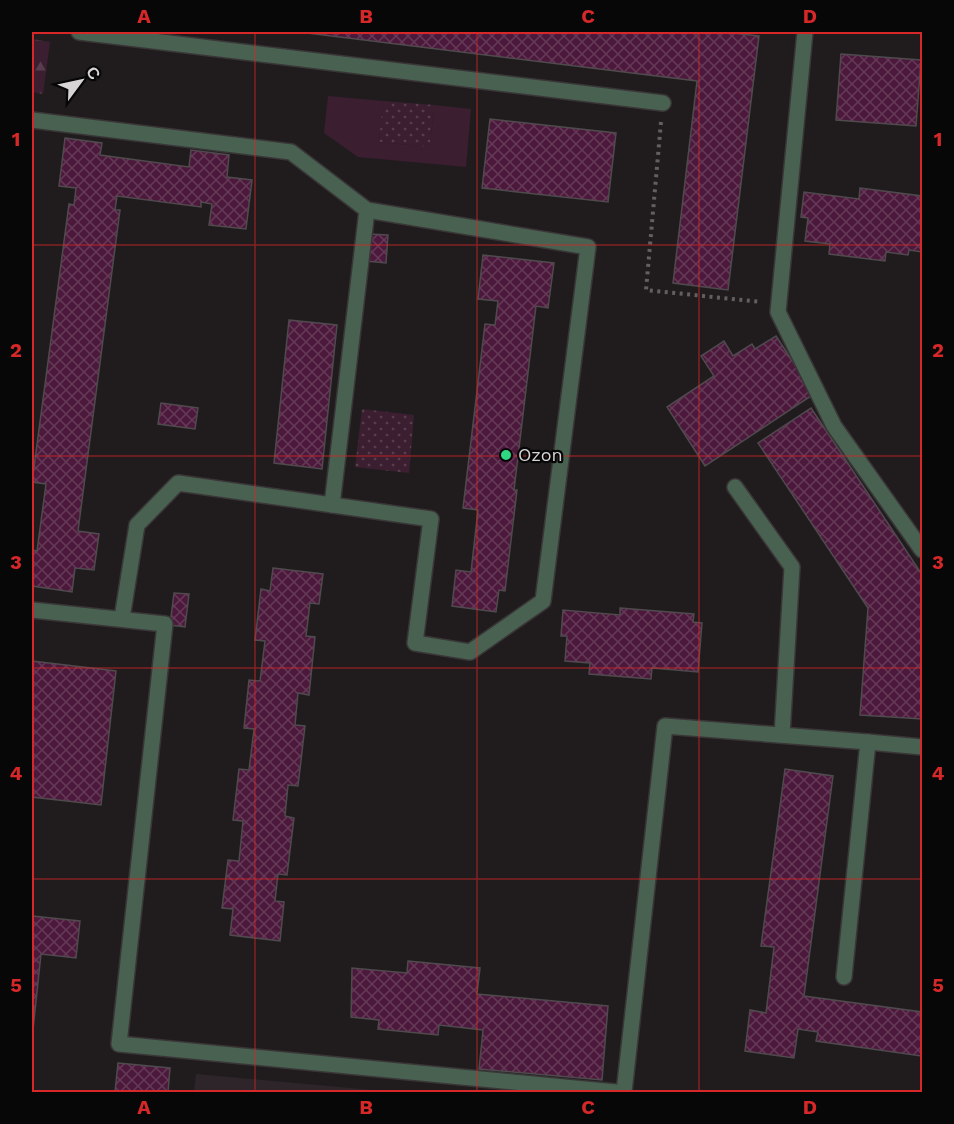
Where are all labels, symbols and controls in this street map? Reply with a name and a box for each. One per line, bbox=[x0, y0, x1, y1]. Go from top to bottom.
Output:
text: A bbox=[137, 4, 151, 28]
text: B bbox=[359, 4, 373, 28]
text: C bbox=[581, 4, 595, 28]
text: D bbox=[803, 4, 817, 28]
north arrow bbox=[51, 51, 111, 111]
text: С bbox=[82, 63, 105, 83]
text: 1 bbox=[12, 127, 20, 151]
text: 1 bbox=[934, 127, 942, 151]
text: 2 bbox=[10, 338, 22, 362]
text: 2 bbox=[932, 338, 944, 362]
place label: Ozon bbox=[518, 444, 563, 465]
marker: Ozon bbox=[499, 448, 513, 462]
text: 3 bbox=[10, 550, 22, 574]
text: 3 bbox=[932, 550, 944, 574]
text: 4 bbox=[10, 761, 23, 785]
text: 4 bbox=[932, 761, 945, 785]
text: 5 bbox=[10, 973, 22, 997]
text: 5 bbox=[932, 973, 944, 997]
text: A bbox=[137, 1095, 151, 1119]
text: B bbox=[359, 1095, 373, 1119]
text: C bbox=[581, 1095, 595, 1119]
text: D bbox=[803, 1095, 817, 1119]

